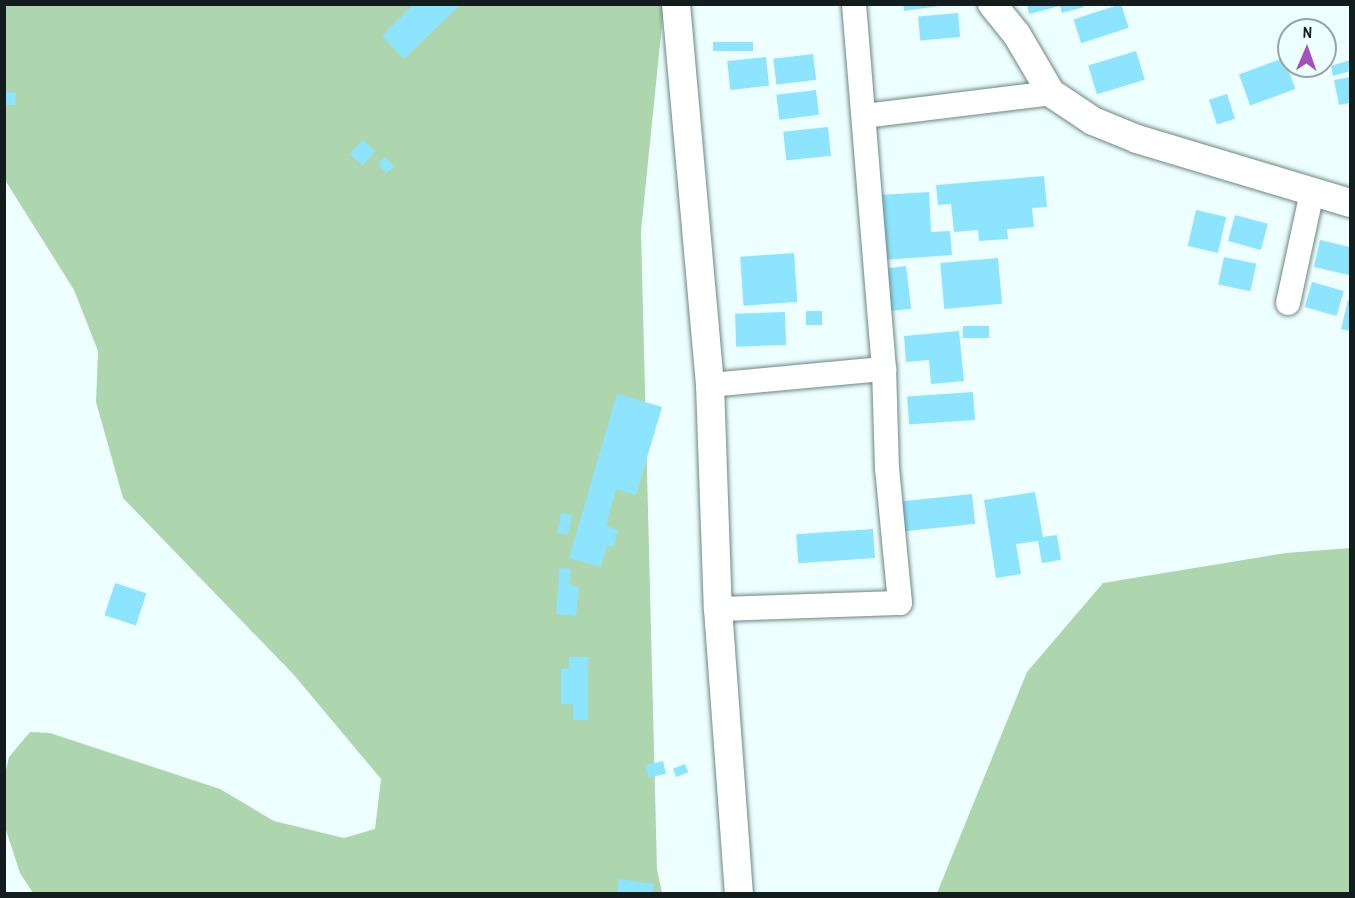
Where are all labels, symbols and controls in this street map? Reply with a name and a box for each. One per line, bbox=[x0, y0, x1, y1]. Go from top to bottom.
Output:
north arrow bbox=[1277, 18, 1337, 78]
text: N bbox=[1302, 21, 1313, 43]

